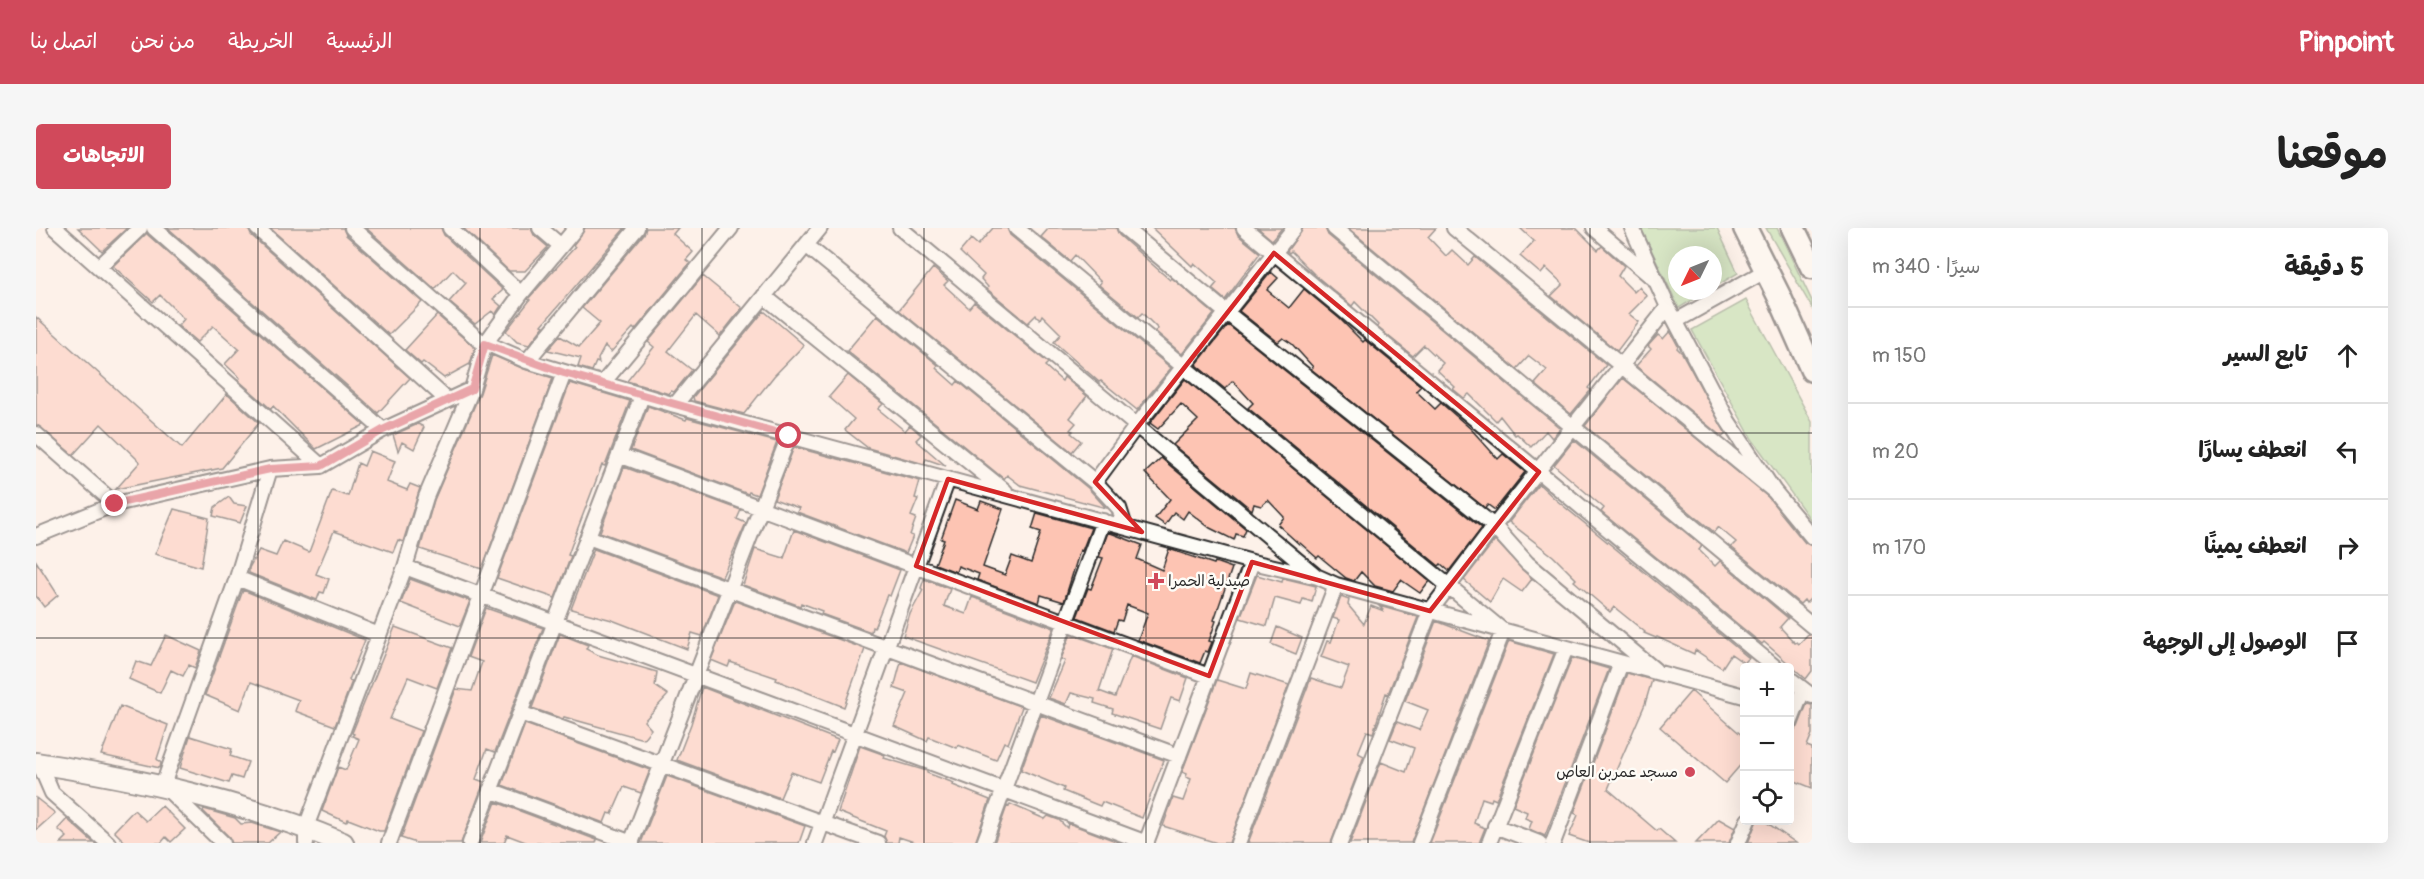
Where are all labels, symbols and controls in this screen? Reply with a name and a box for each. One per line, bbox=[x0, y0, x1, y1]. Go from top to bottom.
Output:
text: Pinpoint bbox=[2298, 25, 2394, 60]
text: اتصل بنا bbox=[30, 28, 97, 55]
text: من نحن bbox=[130, 28, 195, 55]
text: الخريطة bbox=[228, 28, 293, 55]
text: الرئيسية bbox=[326, 28, 392, 55]
button: الاتجاهات bbox=[36, 124, 171, 189]
text: موقعنا bbox=[2277, 129, 2388, 181]
north arrow bbox=[1668, 246, 1722, 300]
text: 5 دقيقة bbox=[2284, 251, 2364, 283]
text: سيرًا · 340 m bbox=[1872, 254, 1980, 279]
icon: ahead bbox=[2331, 339, 2364, 372]
text: تابع السير bbox=[2224, 340, 2307, 368]
text: 150 m bbox=[1872, 343, 1926, 368]
route start bbox=[775, 422, 801, 448]
icon: left bbox=[2331, 435, 2364, 468]
text: انعطف يسارًا bbox=[2198, 436, 2307, 464]
text: 20 m bbox=[1872, 439, 1919, 464]
route end bbox=[101, 490, 127, 516]
icon: right bbox=[2331, 531, 2364, 564]
text: انعطف يمينًا bbox=[2204, 532, 2307, 560]
text: 170 m bbox=[1872, 535, 1926, 560]
place label: صيدلية الحمرا bbox=[1168, 572, 1250, 591]
marker: صيدلية الحمرا bbox=[1149, 574, 1163, 588]
icon: arrive bbox=[2331, 627, 2364, 660]
text: الوصول إلى الوجهة bbox=[2143, 628, 2307, 656]
map controls bbox=[1740, 663, 1794, 825]
button: + bbox=[1740, 663, 1794, 717]
button: − bbox=[1740, 717, 1794, 771]
place label: مسجد عمربن العاص bbox=[1556, 763, 1678, 782]
marker: مسجد عمربن العاص bbox=[1683, 765, 1697, 779]
button: locate bbox=[1740, 771, 1794, 825]

